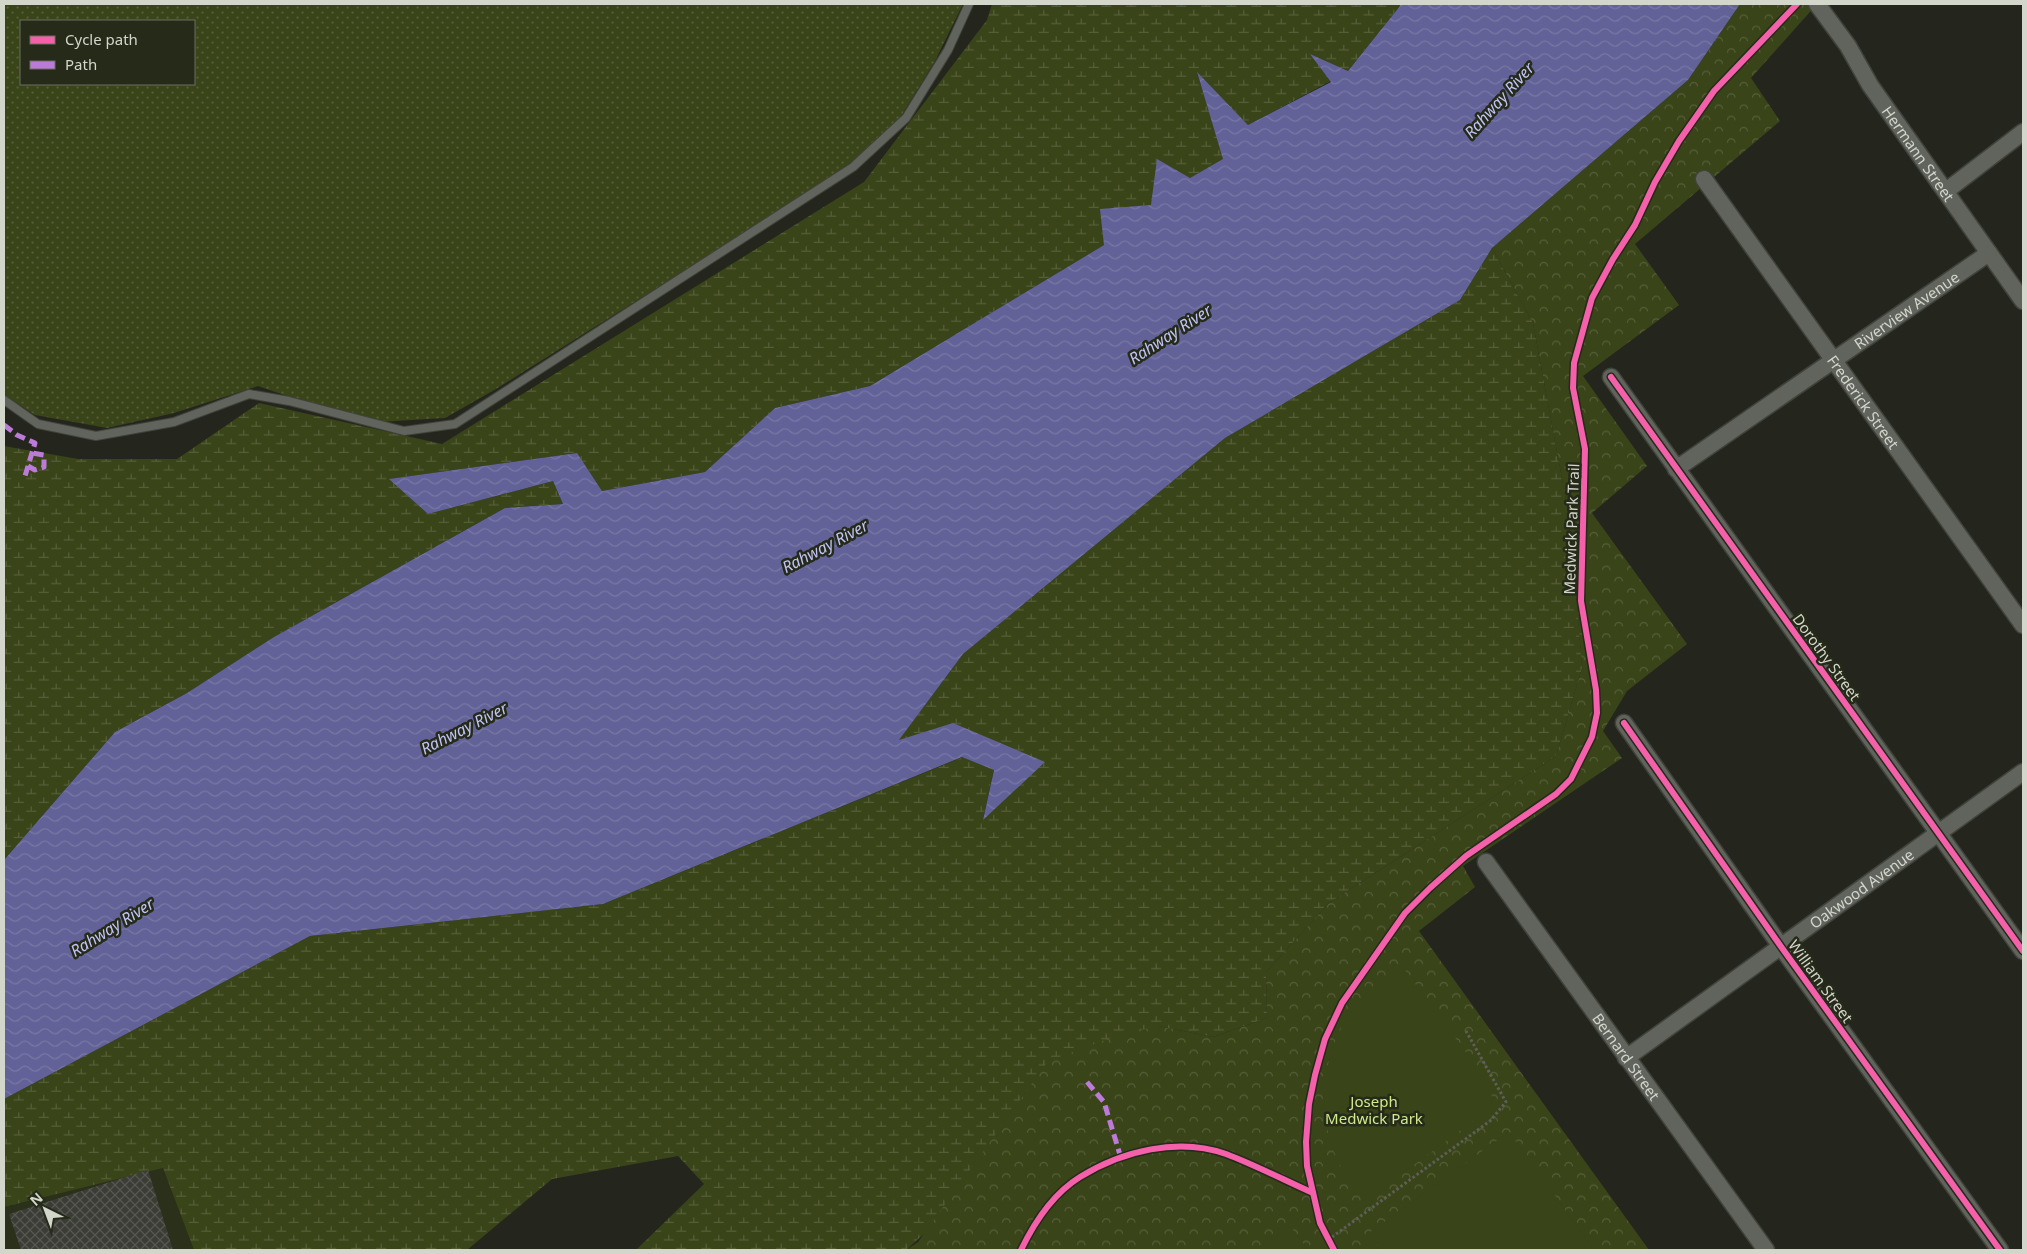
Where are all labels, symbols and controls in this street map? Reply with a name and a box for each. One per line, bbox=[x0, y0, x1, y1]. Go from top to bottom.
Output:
legend bbox=[20, 20, 195, 85]
text: Cycle path bbox=[65, 29, 138, 49]
text: Path bbox=[65, 54, 97, 74]
water label: Rahway River bbox=[1459, 57, 1539, 143]
street label: Hermann Street bbox=[1878, 102, 1960, 206]
street label: Riverview Avenue bbox=[1850, 267, 1963, 353]
water label: Rahway River bbox=[1124, 299, 1216, 369]
street label: Frederick Street bbox=[1823, 351, 1904, 453]
street label: Medwick Park Trail bbox=[1559, 463, 1583, 595]
water label: Rahway River bbox=[778, 514, 873, 578]
street label: Dorothy Street bbox=[1789, 609, 1866, 705]
water label: Rahway River bbox=[417, 696, 512, 759]
street label: Oakwood Avenue bbox=[1805, 844, 1917, 933]
water label: Rahway River bbox=[66, 892, 159, 961]
street label: William Street bbox=[1784, 936, 1858, 1027]
street label: Bernard Street bbox=[1588, 1009, 1665, 1105]
park label: Joseph Medwick Park bbox=[1325, 1091, 1423, 1128]
north arrow bbox=[20, 1184, 70, 1234]
text: N bbox=[25, 1188, 47, 1210]

